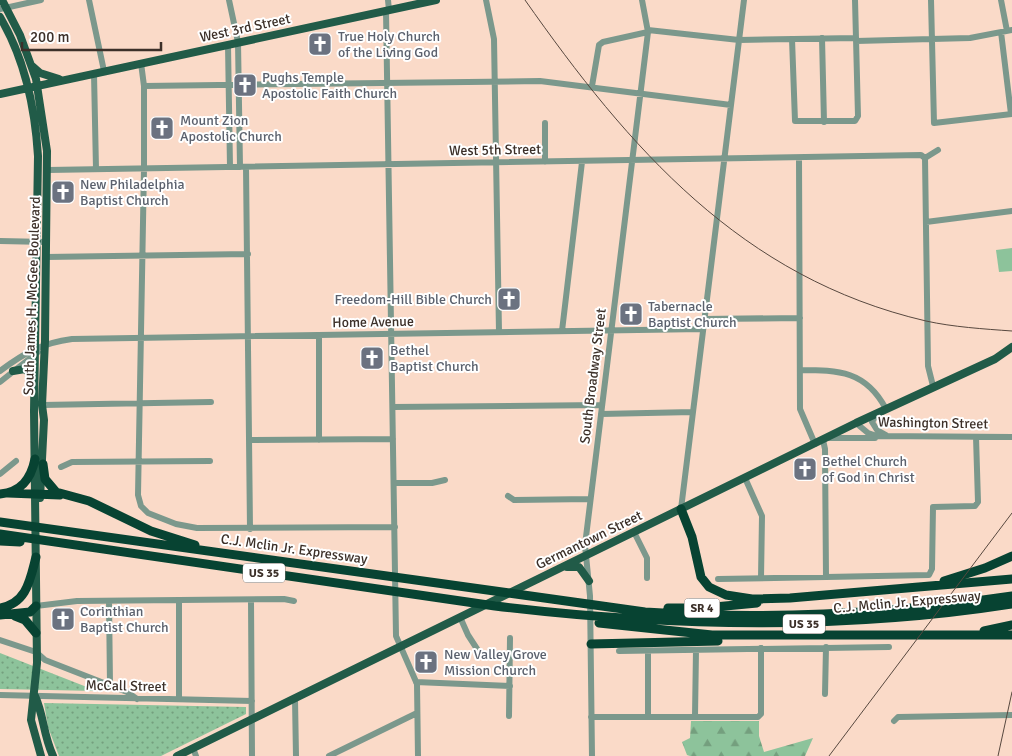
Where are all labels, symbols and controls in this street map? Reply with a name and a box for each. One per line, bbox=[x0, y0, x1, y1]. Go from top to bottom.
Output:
street label: West 3rd Street bbox=[198, 10, 292, 46]
scale bar bbox=[22, 20, 161, 52]
text: 200 m bbox=[30, 28, 70, 46]
place label: True Holy Church of the Living God bbox=[338, 28, 440, 61]
church icon: True Holy Church of the Living God bbox=[307, 31, 333, 57]
place label: Pughs Temple Apostolic Faith Church bbox=[262, 69, 397, 102]
church icon: Pughs Temple Apostolic Faith Church bbox=[232, 72, 258, 98]
place label: Mount Zion Apostolic Church bbox=[180, 112, 282, 145]
church icon: Mount Zion Apostolic Church bbox=[149, 115, 175, 141]
street label: West 5th Street bbox=[449, 141, 541, 159]
place label: New Philadelphia Baptist Church bbox=[80, 176, 185, 209]
church icon: New Philadelphia Baptist Church bbox=[50, 179, 76, 205]
street label: South James H. McGee Boulevard bbox=[20, 196, 44, 396]
church icon: Freedom-Hill Bible Church bbox=[496, 286, 522, 312]
place label: Freedom-Hill Bible Church bbox=[334, 291, 492, 308]
place label: Tabernacle Baptist Church bbox=[648, 298, 737, 331]
church icon: Tabernacle Baptist Church bbox=[618, 301, 644, 327]
street label: South Broadway Street bbox=[576, 307, 610, 445]
street label: Home Avenue bbox=[332, 313, 414, 331]
place label: Bethel Baptist Church bbox=[390, 342, 479, 375]
church icon: Bethel Baptist Church bbox=[359, 345, 385, 371]
street label: Washington Street bbox=[878, 414, 988, 432]
place label: Bethel Church of God in Christ bbox=[822, 453, 915, 486]
church icon: Bethel Church of God in Christ bbox=[792, 456, 818, 482]
street label: Germantown Street bbox=[533, 507, 645, 573]
street label: C.J. Mclin Jr. Expressway bbox=[220, 530, 369, 568]
road number: US 35 bbox=[243, 564, 285, 582]
street label: C.J. Mclin Jr. Expressway bbox=[833, 587, 982, 617]
road number: SR 4 bbox=[684, 598, 720, 618]
place label: Corinthian Baptist Church bbox=[80, 603, 169, 636]
church icon: Corinthian Baptist Church bbox=[50, 606, 76, 632]
road number: US 35 bbox=[783, 614, 825, 634]
place label: New Valley Grove Mission Church bbox=[444, 646, 547, 679]
church icon: New Valley Grove Mission Church bbox=[413, 649, 439, 675]
street label: McCall Street bbox=[85, 677, 167, 695]

